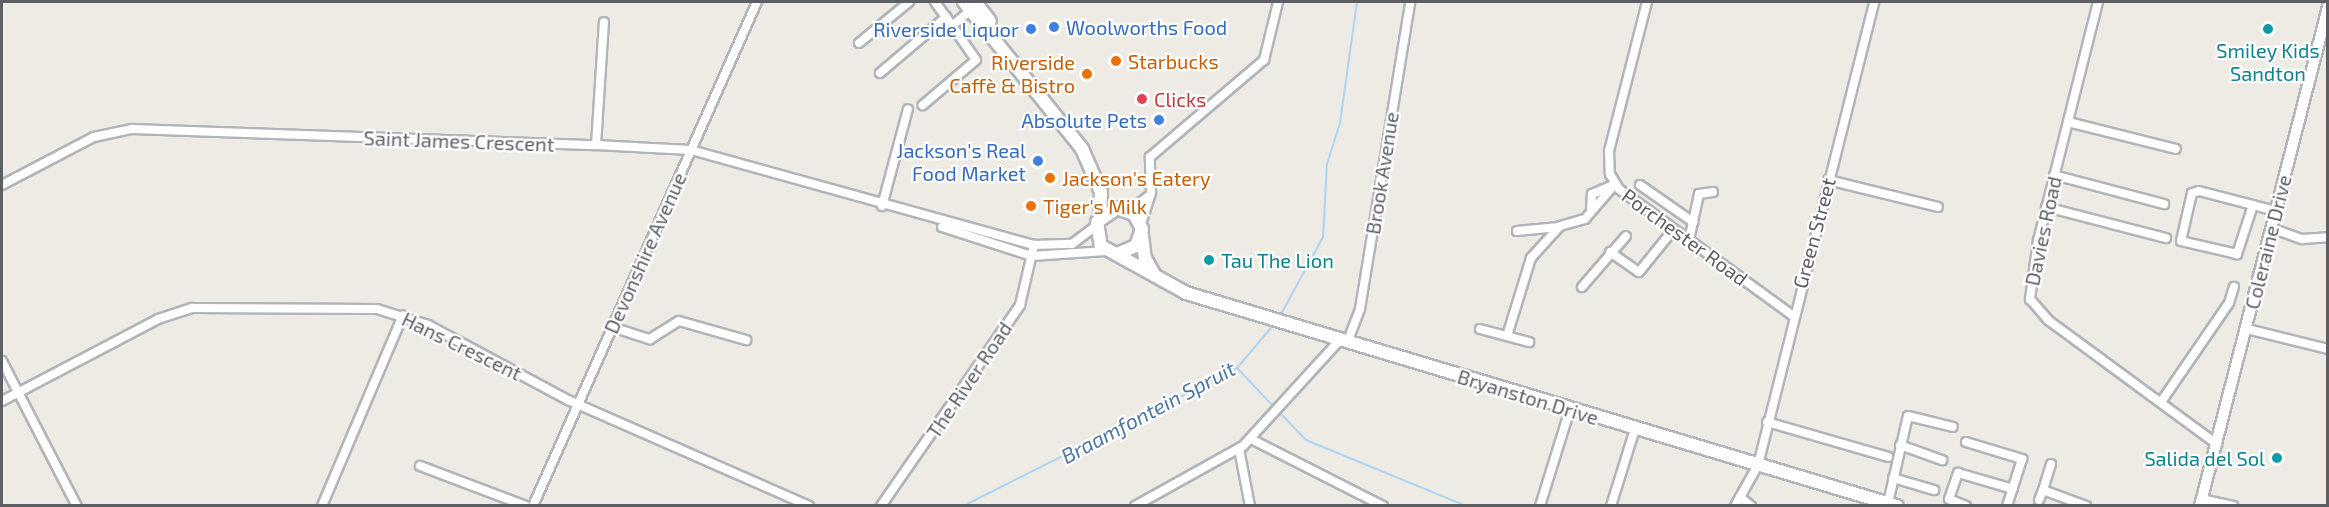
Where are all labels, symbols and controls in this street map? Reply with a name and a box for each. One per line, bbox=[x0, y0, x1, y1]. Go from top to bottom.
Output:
place label: Woolworths Food bbox=[1066, 15, 1227, 39]
place label: Riverside Liquor bbox=[873, 17, 1019, 41]
marker: Woolworths Food bbox=[1047, 20, 1061, 34]
marker: Riverside Liquor bbox=[1024, 22, 1038, 36]
marker: Smiley Kids Sandton bbox=[2261, 22, 2275, 36]
place label: Smiley Kids Sandton bbox=[2216, 38, 2320, 85]
place label: Starbucks bbox=[1128, 49, 1219, 73]
place label: Riverside Caffè & Bistro bbox=[949, 51, 1075, 98]
marker: Starbucks bbox=[1109, 54, 1123, 68]
marker: Riverside Caffè & Bistro bbox=[1080, 67, 1094, 81]
place label: Clicks bbox=[1154, 87, 1206, 111]
marker: Clicks bbox=[1135, 92, 1149, 106]
place label: Absolute Pets bbox=[1021, 108, 1147, 132]
street label: Brook Avenue bbox=[1360, 110, 1404, 236]
marker: Absolute Pets bbox=[1152, 113, 1166, 127]
street label: Saint James Crescent bbox=[363, 126, 555, 156]
place label: Jackson's Real Food Market bbox=[897, 138, 1026, 185]
marker: Jackson's Real Food Market bbox=[1031, 154, 1045, 168]
place label: Jackson's Eatery bbox=[1062, 166, 1211, 190]
street label: Devonshire Avenue bbox=[599, 169, 691, 337]
marker: Jackson's Eatery bbox=[1043, 171, 1057, 185]
street label: Coleraine Drive bbox=[2240, 172, 2296, 312]
street label: Davies Road bbox=[2020, 174, 2066, 288]
street label: Green Street bbox=[1788, 175, 1840, 291]
street label: Porchester Road bbox=[1617, 183, 1753, 291]
place label: Tiger's Milk bbox=[1043, 194, 1147, 218]
marker: Tiger's Milk bbox=[1024, 199, 1038, 213]
place label: Tau The Lion bbox=[1221, 248, 1334, 272]
marker: Tau The Lion bbox=[1202, 253, 1216, 267]
street label: Hans Crescent bbox=[398, 307, 526, 385]
street label: The River Road bbox=[921, 317, 1017, 443]
water label: Braamfontein Spruit bbox=[1057, 355, 1239, 469]
street label: Bryanston Drive bbox=[1455, 364, 1601, 430]
place label: Salida del Sol bbox=[2144, 446, 2265, 470]
marker: Salida del Sol bbox=[2270, 451, 2284, 465]

